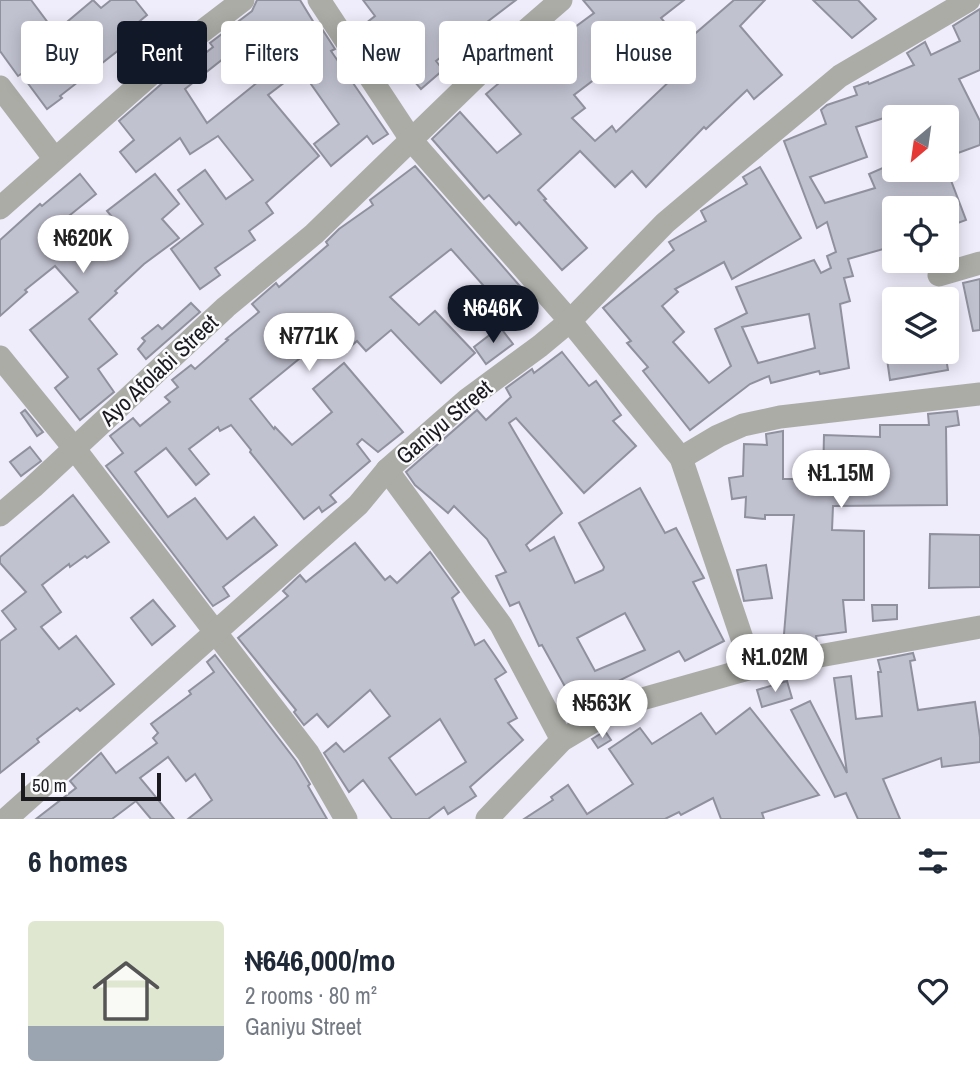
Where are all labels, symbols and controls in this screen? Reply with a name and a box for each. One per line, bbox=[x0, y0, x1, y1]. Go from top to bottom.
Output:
chip: Buy bbox=[21, 21, 103, 84]
chip: Rent bbox=[117, 21, 207, 84]
chip: Filters bbox=[221, 21, 323, 84]
chip: New bbox=[337, 21, 425, 84]
chip: Apartment bbox=[439, 21, 577, 84]
chip: House bbox=[591, 21, 696, 84]
north arrow bbox=[882, 105, 959, 182]
map controls bbox=[882, 105, 959, 364]
button: locate bbox=[882, 196, 959, 273]
pin: ₦620K bbox=[34, 216, 132, 275]
text: ₦620K bbox=[54, 222, 112, 253]
pin: ₦646K bbox=[444, 286, 542, 345]
button: layers bbox=[882, 287, 959, 364]
text: ₦646K bbox=[464, 292, 522, 323]
street label: Ayo Afolabi Street bbox=[92, 307, 224, 433]
pin: ₦771K bbox=[260, 314, 358, 373]
text: ₦771K bbox=[280, 320, 338, 351]
street label: Ganiyu Street bbox=[389, 372, 498, 471]
pin: ₦1.15M bbox=[784, 450, 898, 510]
text: ₦1.15M bbox=[808, 457, 874, 488]
pin: ₦1.02M bbox=[718, 634, 832, 694]
text: ₦1.02M bbox=[742, 641, 808, 672]
pin: ₦563K bbox=[553, 680, 651, 740]
text: ₦563K bbox=[573, 687, 631, 718]
scale bar bbox=[21, 770, 161, 802]
text: 50 m bbox=[32, 772, 67, 798]
text: 6 homes bbox=[28, 841, 128, 881]
icon: filters bbox=[914, 842, 952, 880]
text: ₦646,000/mo bbox=[245, 940, 395, 980]
icon: home bbox=[84, 949, 168, 1033]
icon: heart bbox=[914, 972, 952, 1010]
text: 2 rooms · 80 m² bbox=[245, 980, 377, 1011]
text: Ganiyu Street bbox=[245, 1011, 361, 1042]

